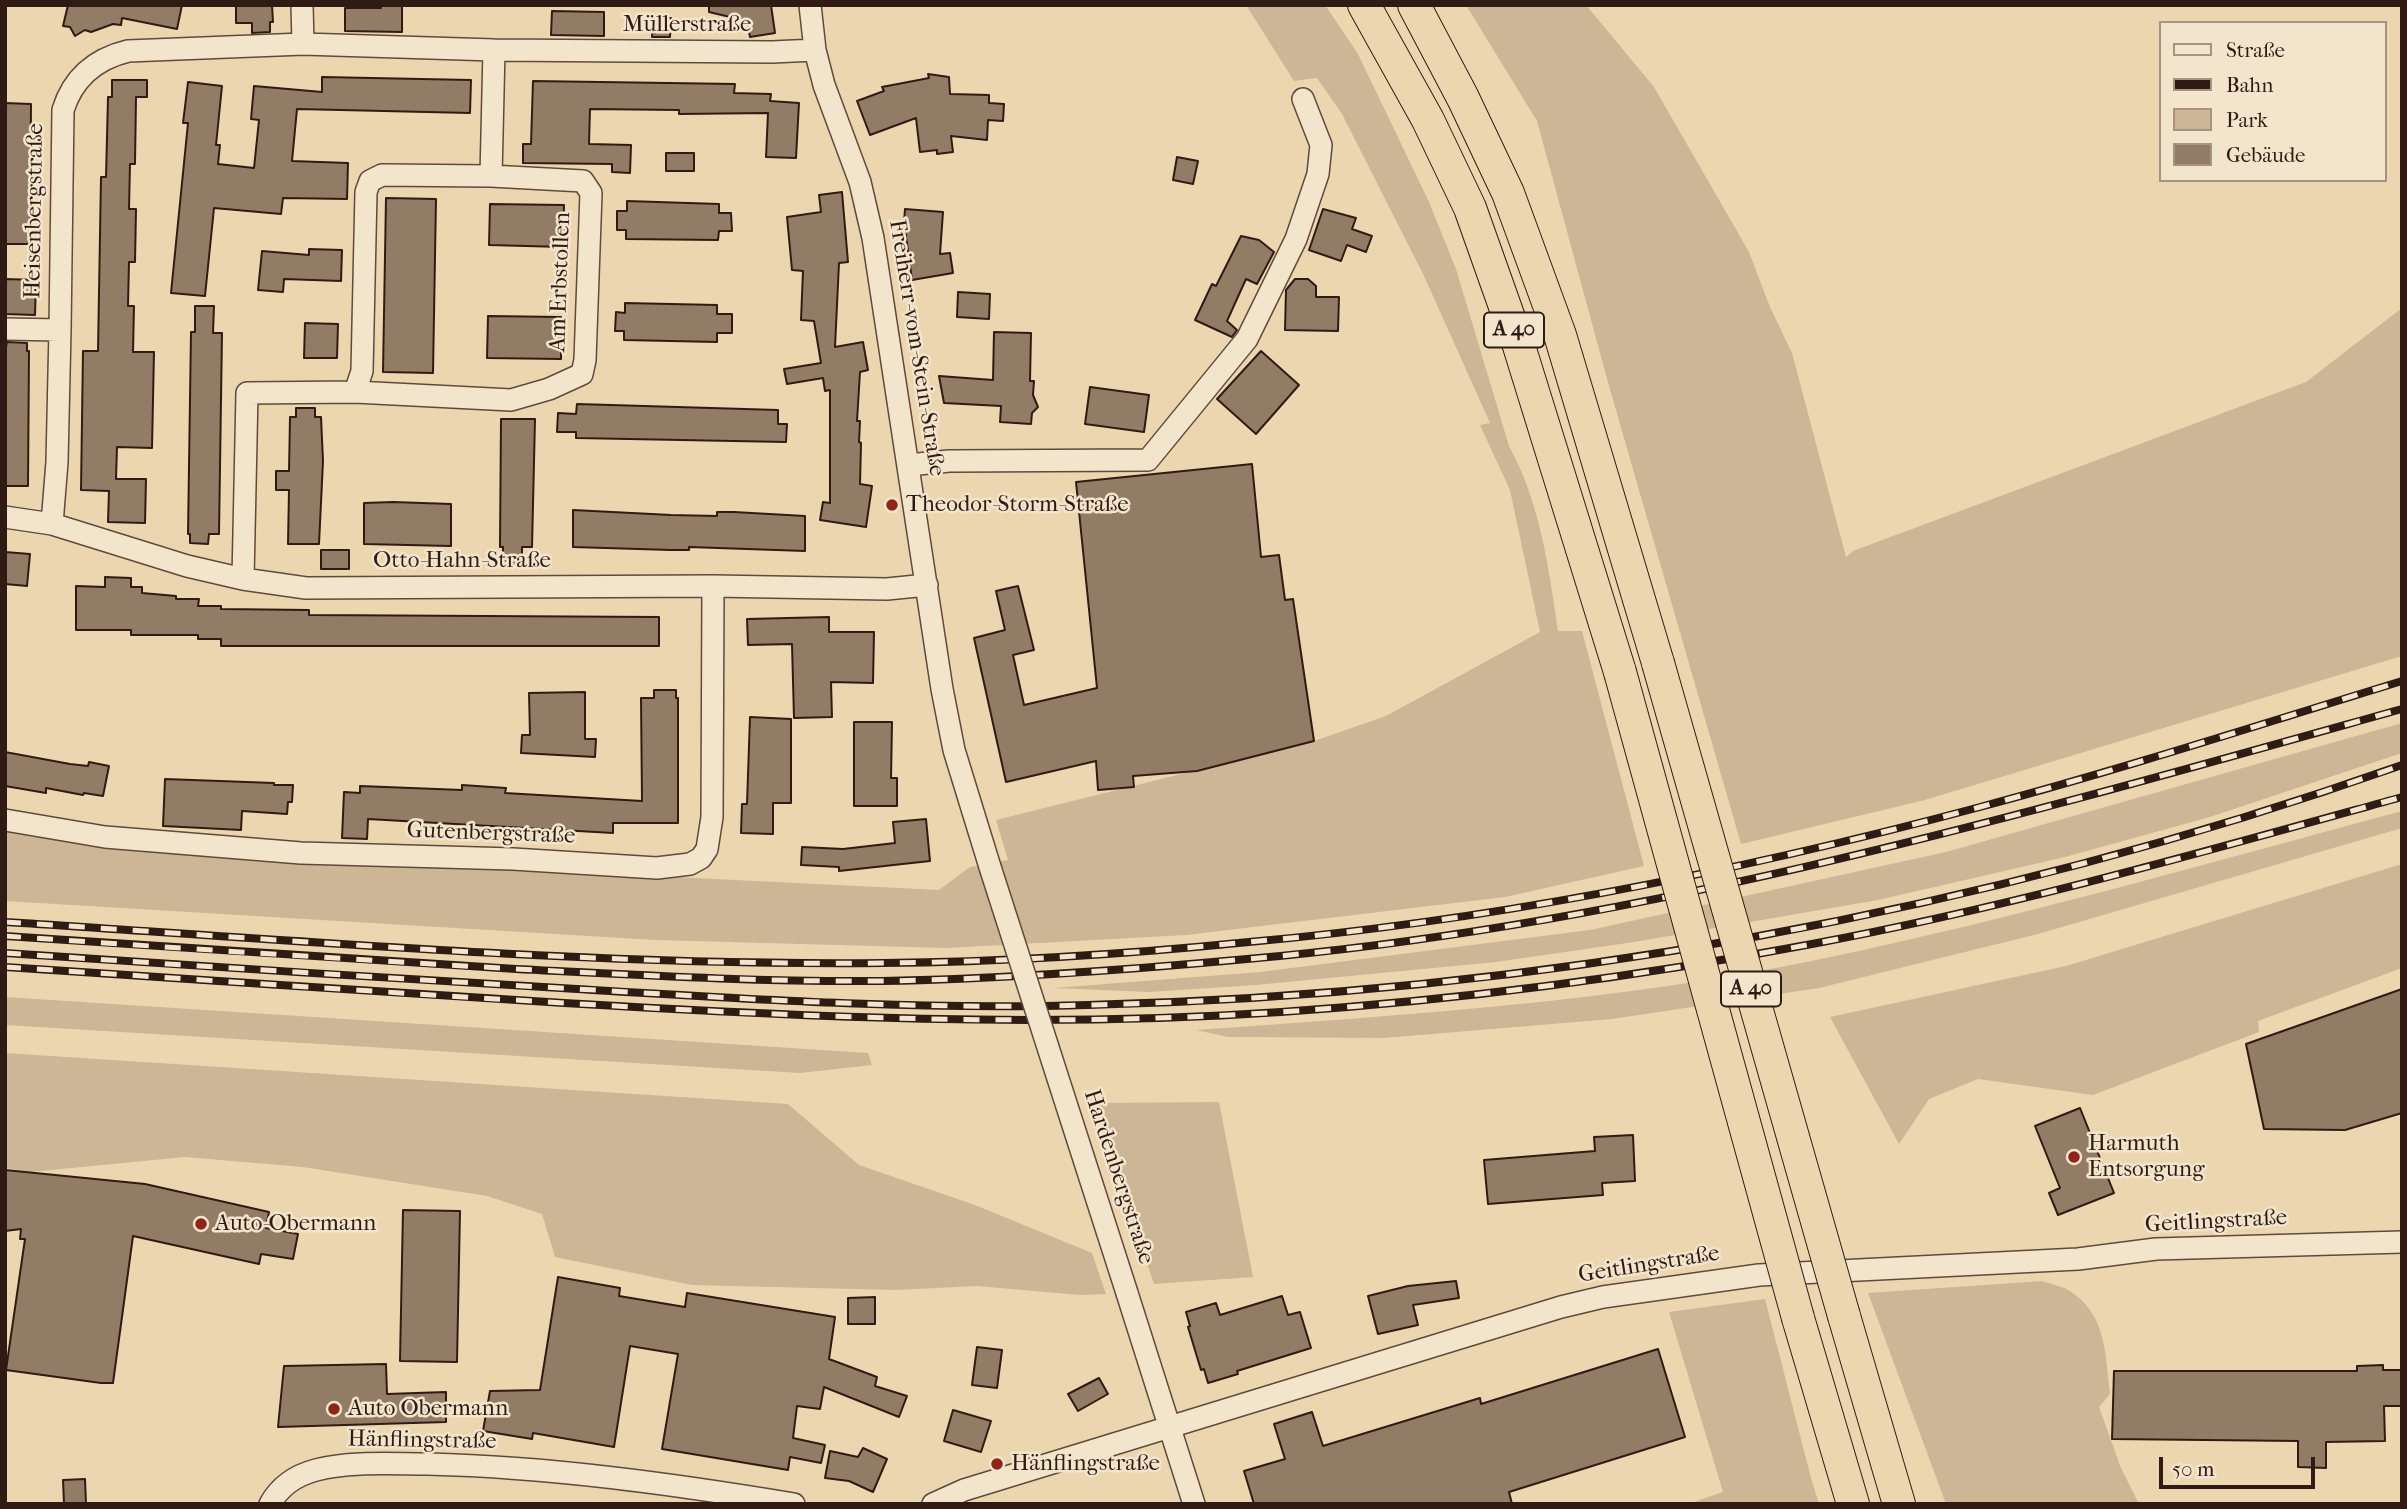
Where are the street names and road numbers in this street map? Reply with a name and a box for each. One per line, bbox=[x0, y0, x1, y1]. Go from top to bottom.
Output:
street label: Müllerstraße bbox=[623, 11, 751, 39]
street label: Heisenbergstraße bbox=[20, 123, 50, 299]
street label: Am Erbstollen bbox=[545, 211, 577, 353]
street label: Freiherr-vom-Stein-Straße bbox=[882, 218, 950, 478]
road number: A 40 bbox=[1484, 312, 1544, 348]
street label: Otto-Hahn-Straße bbox=[373, 547, 551, 575]
street label: Gutenbergstraße bbox=[406, 817, 576, 851]
road number: A 40 bbox=[1721, 972, 1781, 1006]
street label: Hardenbergstraße bbox=[1077, 1086, 1159, 1268]
street label: Geitlingstraße bbox=[2144, 1204, 2288, 1240]
street label: Geitlingstraße bbox=[1577, 1240, 1721, 1290]
street label: Hänflingstraße bbox=[347, 1426, 497, 1456]

